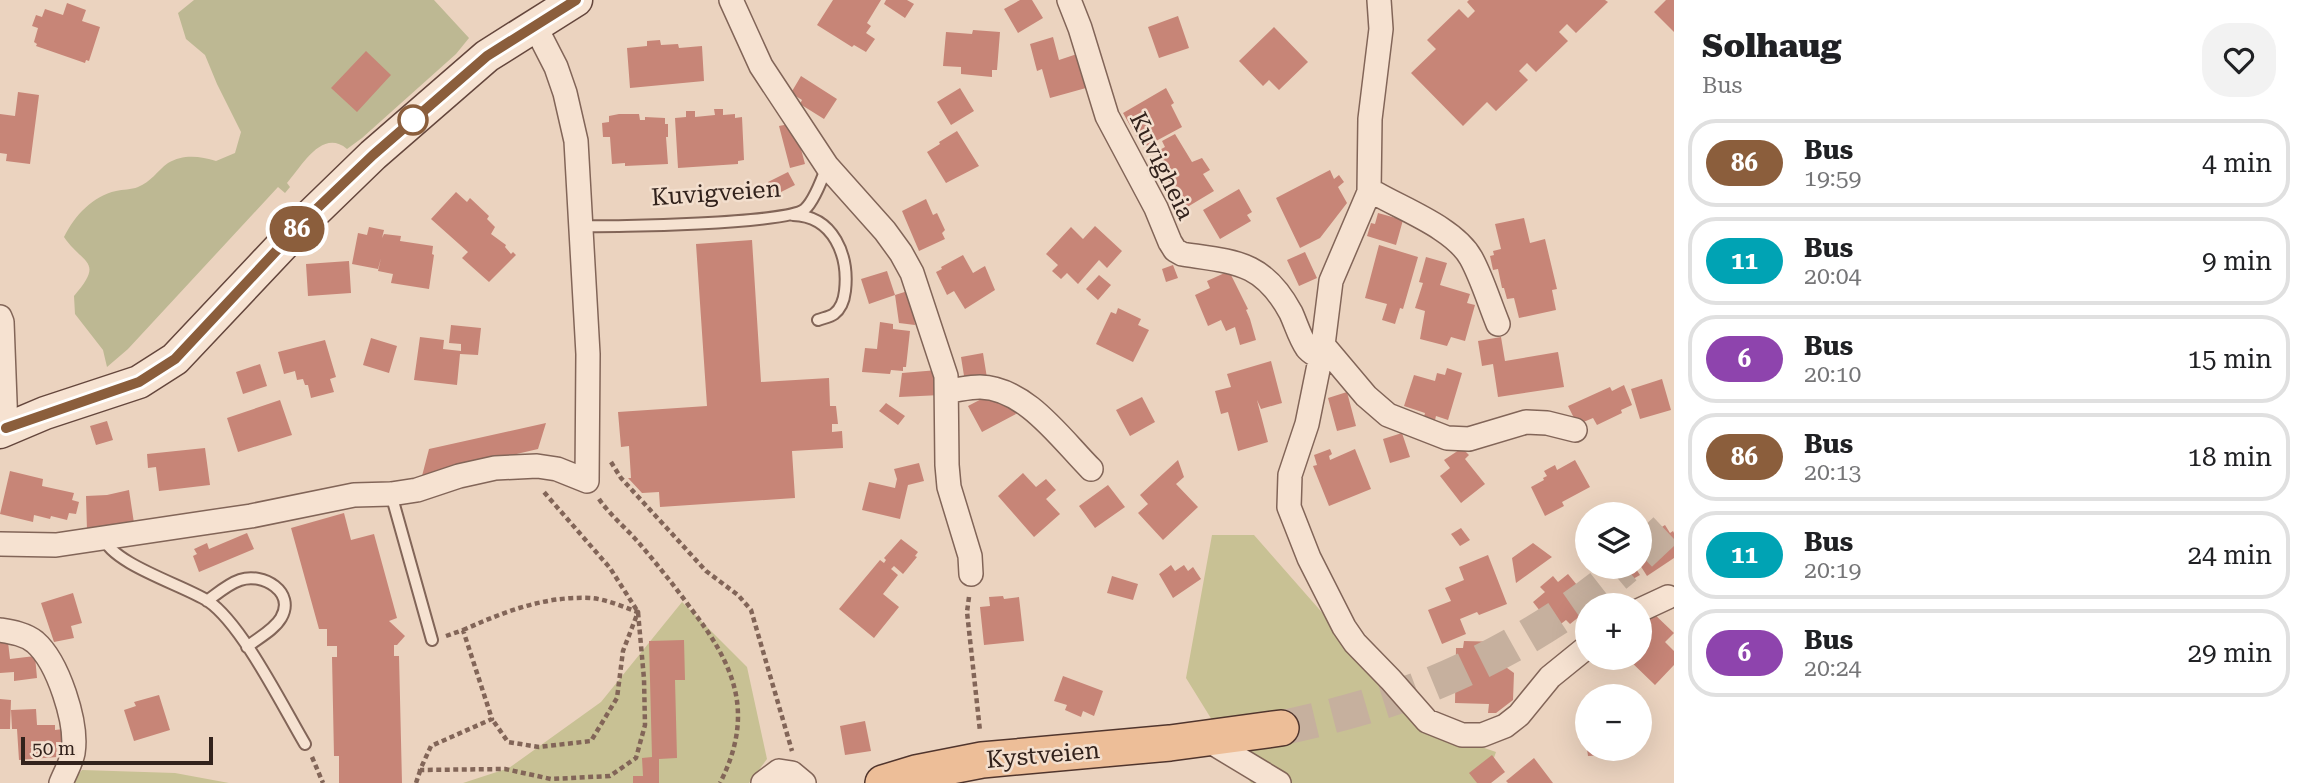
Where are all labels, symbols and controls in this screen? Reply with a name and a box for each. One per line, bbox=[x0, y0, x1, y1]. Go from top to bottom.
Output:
button: heart bbox=[2202, 23, 2276, 97]
text: Solhaug bbox=[1702, 26, 1841, 65]
text: Bus bbox=[1702, 72, 1742, 99]
unlabelled marker bbox=[398, 105, 428, 135]
street label: Kuvigheia bbox=[1124, 108, 1200, 224]
text: Bus bbox=[1804, 135, 1853, 165]
text: 4 min bbox=[2202, 148, 2272, 178]
text: 86 bbox=[1731, 149, 1758, 177]
text: 19:59 bbox=[1804, 165, 1861, 192]
street label: Kuvigveien bbox=[650, 174, 782, 212]
line badge: 86 bbox=[266, 206, 328, 252]
text: 86 bbox=[284, 215, 310, 243]
text: Bus bbox=[1804, 233, 1853, 263]
text: 9 min bbox=[2202, 246, 2272, 276]
text: 11 bbox=[1731, 247, 1758, 275]
text: 20:04 bbox=[1804, 263, 1861, 290]
text: Bus bbox=[1804, 331, 1853, 361]
text: 15 min bbox=[2188, 344, 2272, 374]
text: 6 bbox=[1738, 345, 1751, 373]
text: 20:10 bbox=[1804, 361, 1861, 388]
text: Bus bbox=[1804, 429, 1853, 459]
text: 18 min bbox=[2188, 442, 2272, 472]
text: 86 bbox=[1731, 443, 1758, 471]
text: 20:13 bbox=[1804, 459, 1861, 486]
map controls bbox=[1575, 502, 1652, 761]
button: layers bbox=[1575, 502, 1652, 579]
text: Bus bbox=[1804, 527, 1853, 557]
text: 24 min bbox=[2188, 540, 2272, 570]
text: 11 bbox=[1731, 541, 1758, 569]
text: 20:19 bbox=[1804, 557, 1861, 584]
button: + bbox=[1575, 593, 1652, 670]
text: Bus bbox=[1804, 625, 1853, 655]
text: 29 min bbox=[2188, 638, 2272, 668]
text: 6 bbox=[1738, 639, 1751, 667]
text: 20:24 bbox=[1804, 655, 1861, 682]
button: − bbox=[1575, 684, 1652, 761]
scale bar bbox=[21, 734, 214, 766]
street label: Kystveien bbox=[985, 736, 1101, 774]
text: 50 m bbox=[32, 737, 75, 760]

